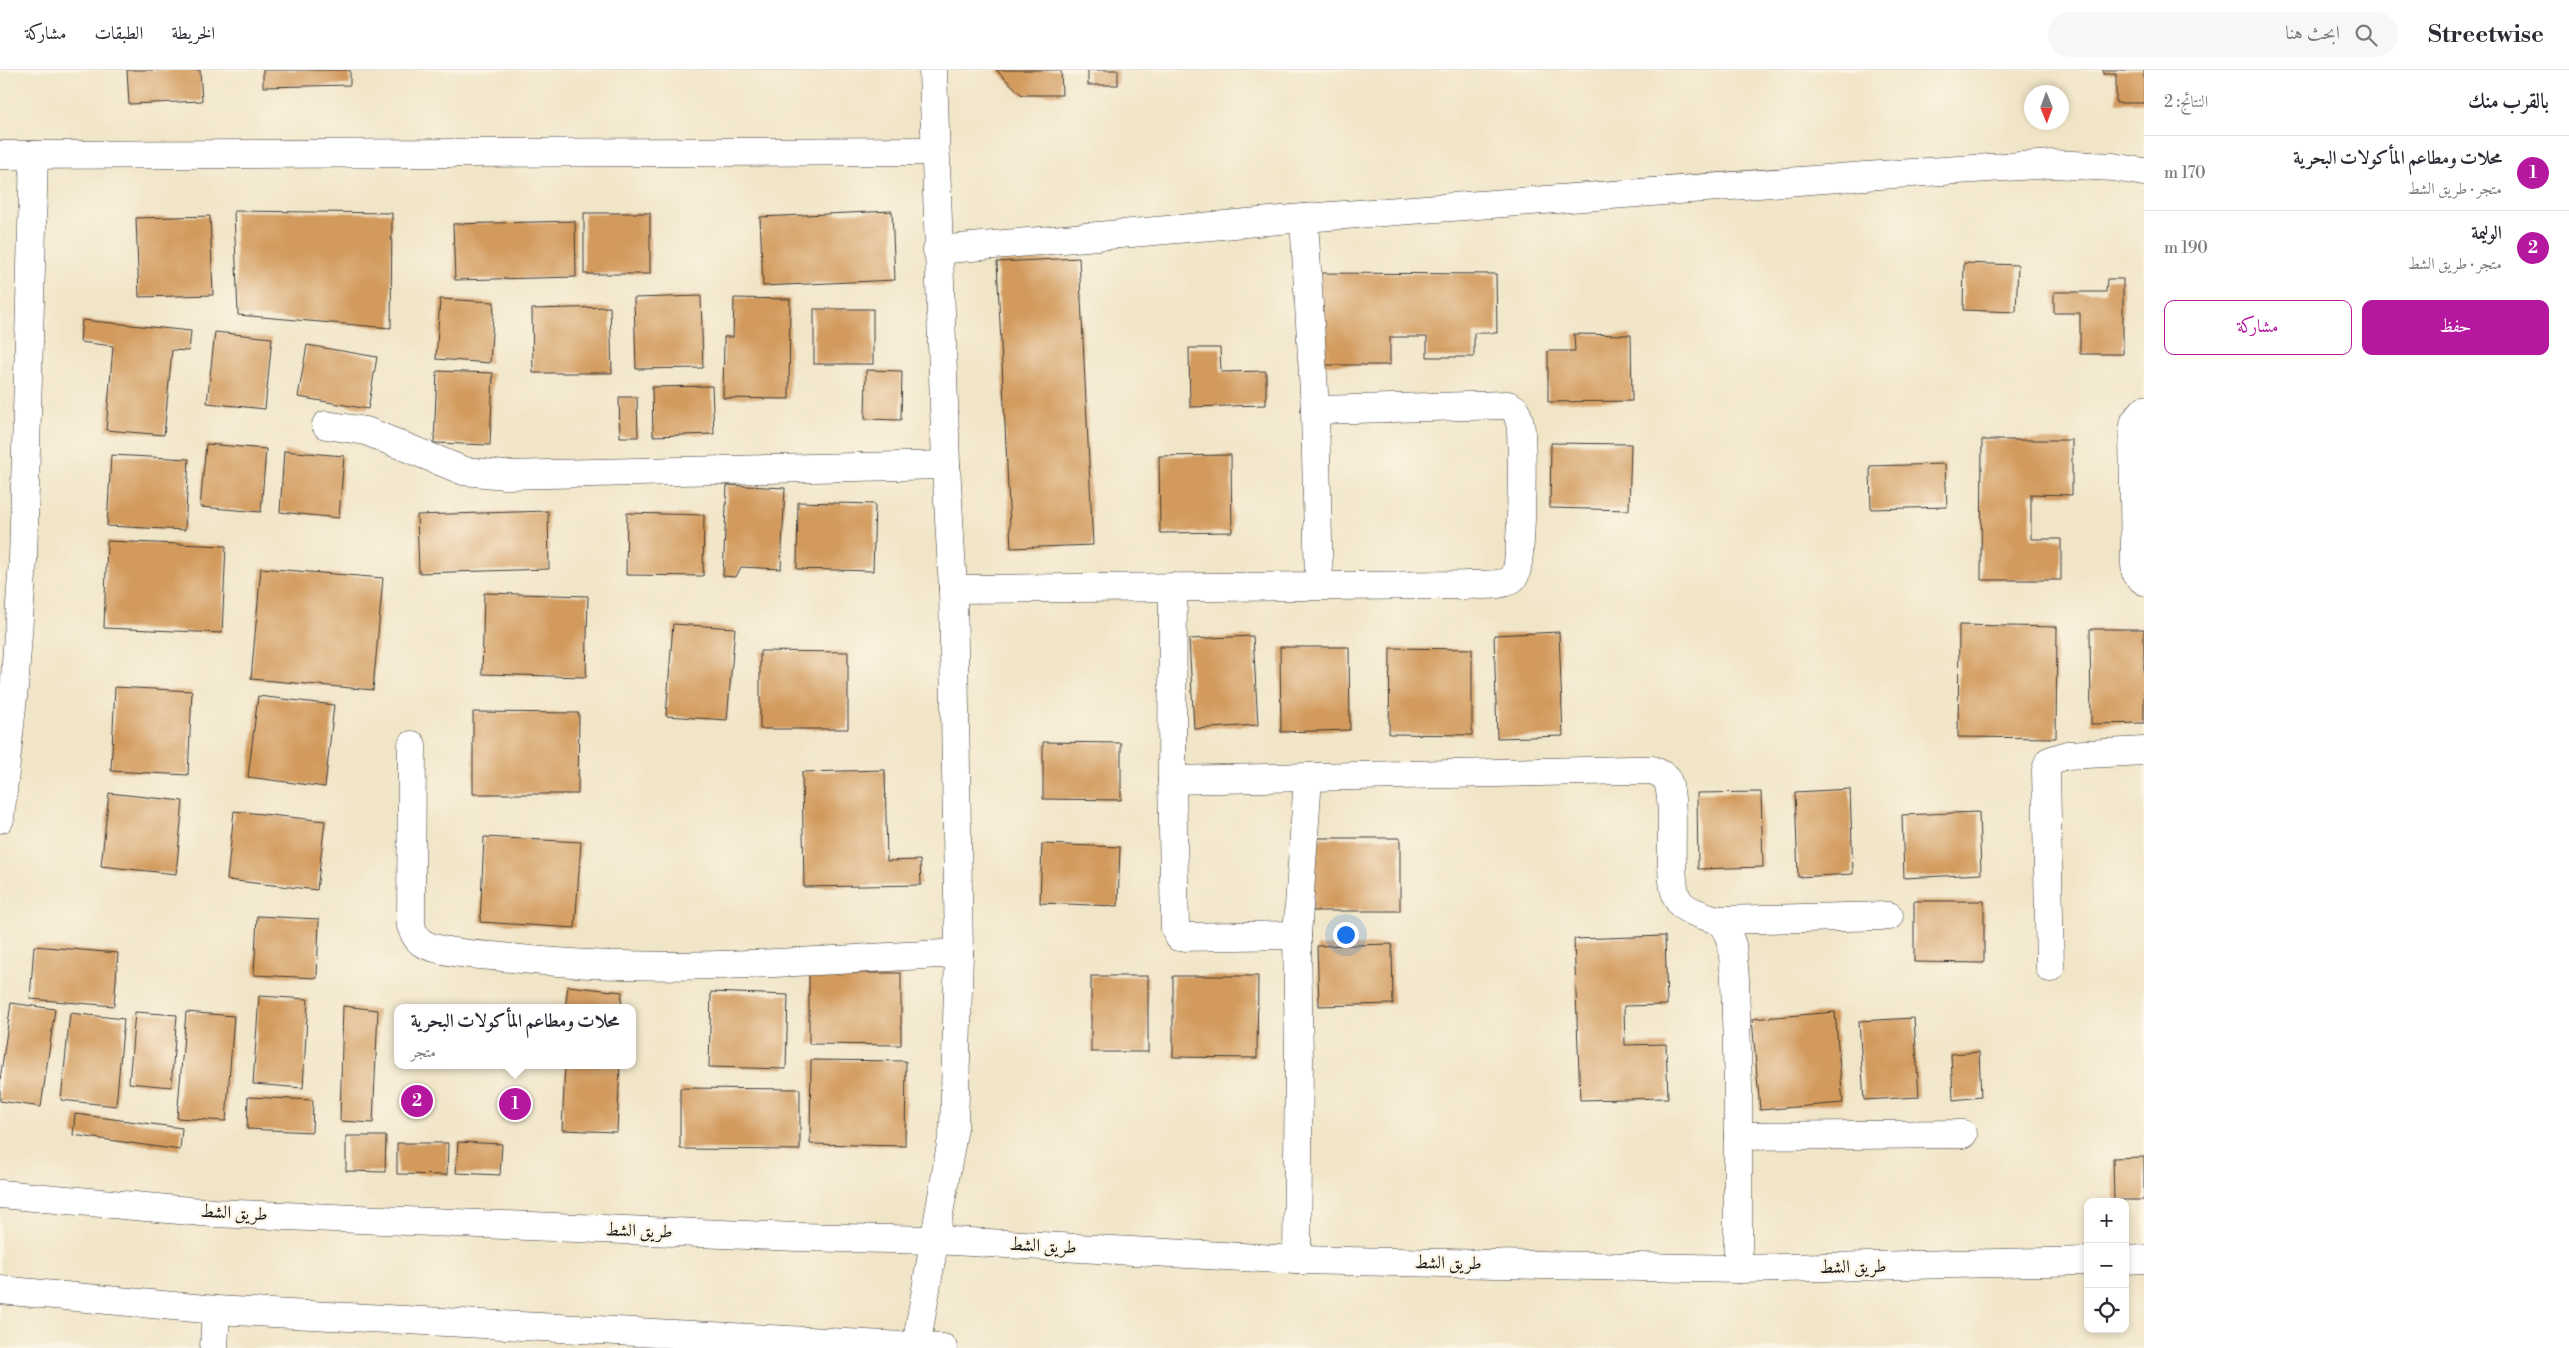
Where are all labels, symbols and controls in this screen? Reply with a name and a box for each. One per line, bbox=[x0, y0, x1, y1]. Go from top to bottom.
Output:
search box bbox=[2048, 12, 2398, 57]
text: Streetwise bbox=[2428, 20, 2544, 50]
text: ابحث هنا bbox=[2285, 21, 2340, 45]
icon: search bbox=[2352, 21, 2380, 49]
text: مشاركة bbox=[25, 22, 66, 45]
text: الطبقات bbox=[94, 22, 143, 45]
text: الخريطة bbox=[171, 22, 215, 45]
north arrow bbox=[2024, 85, 2069, 130]
text: بالقرب منك bbox=[2468, 89, 2549, 115]
text: النتائج: 2 bbox=[2164, 92, 2208, 112]
text: محلات ومطاعم المأكولات البحرية bbox=[2293, 146, 2502, 170]
text: 170 m bbox=[2164, 163, 2206, 183]
text: 1 bbox=[2529, 163, 2537, 183]
text: متجر · طريق الشط bbox=[2407, 179, 2502, 199]
text: الوليمة bbox=[2471, 221, 2502, 245]
text: 190 m bbox=[2164, 238, 2208, 258]
text: 2 bbox=[2528, 238, 2538, 258]
text: متجر · طريق الشط bbox=[2407, 254, 2502, 274]
button: مشاركة bbox=[2164, 300, 2352, 355]
button: حفظ bbox=[2362, 300, 2549, 355]
your location bbox=[1333, 922, 1359, 948]
popup bbox=[394, 1004, 636, 1069]
text: محلات ومطاعم المأكولات البحرية bbox=[411, 1009, 619, 1033]
text: متجر bbox=[411, 1042, 436, 1062]
pin: 2 bbox=[401, 1082, 433, 1120]
pin: 1 bbox=[499, 1085, 531, 1123]
map controls bbox=[2084, 1198, 2129, 1333]
button: + bbox=[2084, 1198, 2129, 1243]
street label: طريق الشط bbox=[200, 1200, 268, 1226]
street label: طريق الشط bbox=[605, 1218, 673, 1244]
street label: طريق الشط bbox=[1009, 1233, 1077, 1259]
button: − bbox=[2084, 1243, 2129, 1288]
street label: طريق الشط bbox=[1414, 1251, 1482, 1275]
street label: طريق الشط bbox=[1819, 1255, 1887, 1279]
button: locate bbox=[2084, 1288, 2129, 1333]

